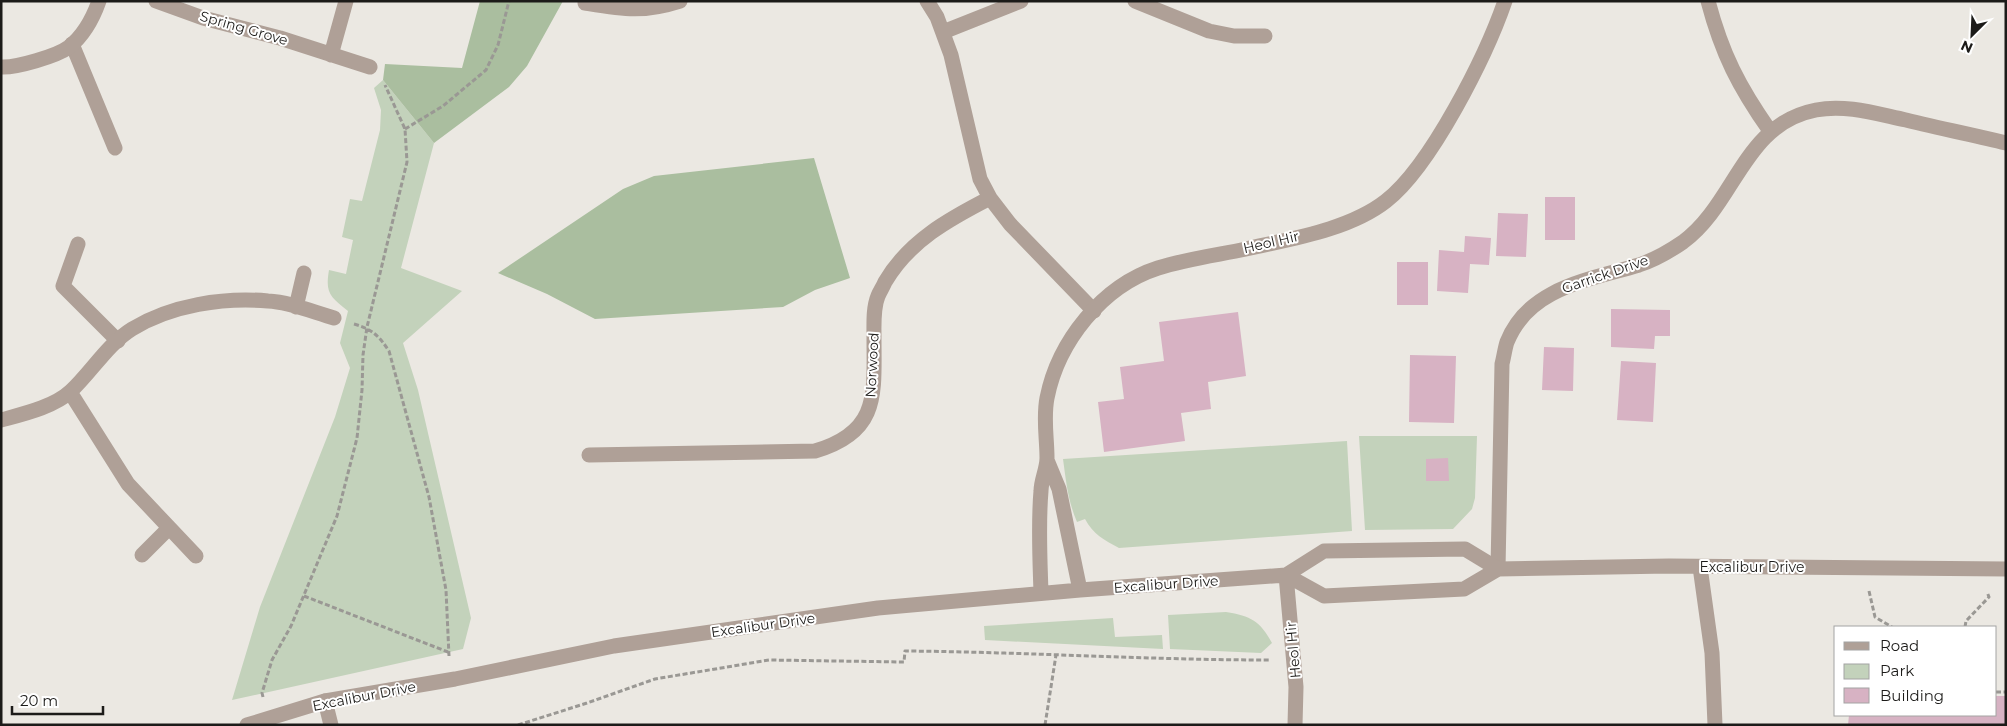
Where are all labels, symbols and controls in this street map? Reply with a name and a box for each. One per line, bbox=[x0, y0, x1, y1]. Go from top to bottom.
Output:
street label: Spring Grove bbox=[198, 7, 290, 49]
north arrow bbox=[1947, 10, 1997, 60]
text: N bbox=[1958, 36, 1976, 57]
street label: Heol Hir bbox=[1241, 227, 1301, 257]
street label: Garrick Drive bbox=[1559, 251, 1651, 297]
street label: Norwood bbox=[861, 332, 883, 398]
street label: Excalibur Drive bbox=[1700, 558, 1804, 576]
street label: Excalibur Drive bbox=[1113, 571, 1219, 597]
street label: Excalibur Drive bbox=[710, 609, 816, 641]
street label: Heol Hir bbox=[1282, 621, 1304, 679]
legend bbox=[1834, 626, 1997, 716]
text: Road bbox=[1880, 636, 1919, 655]
text: Park bbox=[1880, 661, 1914, 680]
street label: Excalibur Drive bbox=[311, 677, 417, 715]
scale bar bbox=[12, 684, 104, 716]
text: Building bbox=[1880, 686, 1944, 705]
text: 20 m bbox=[20, 691, 58, 710]

